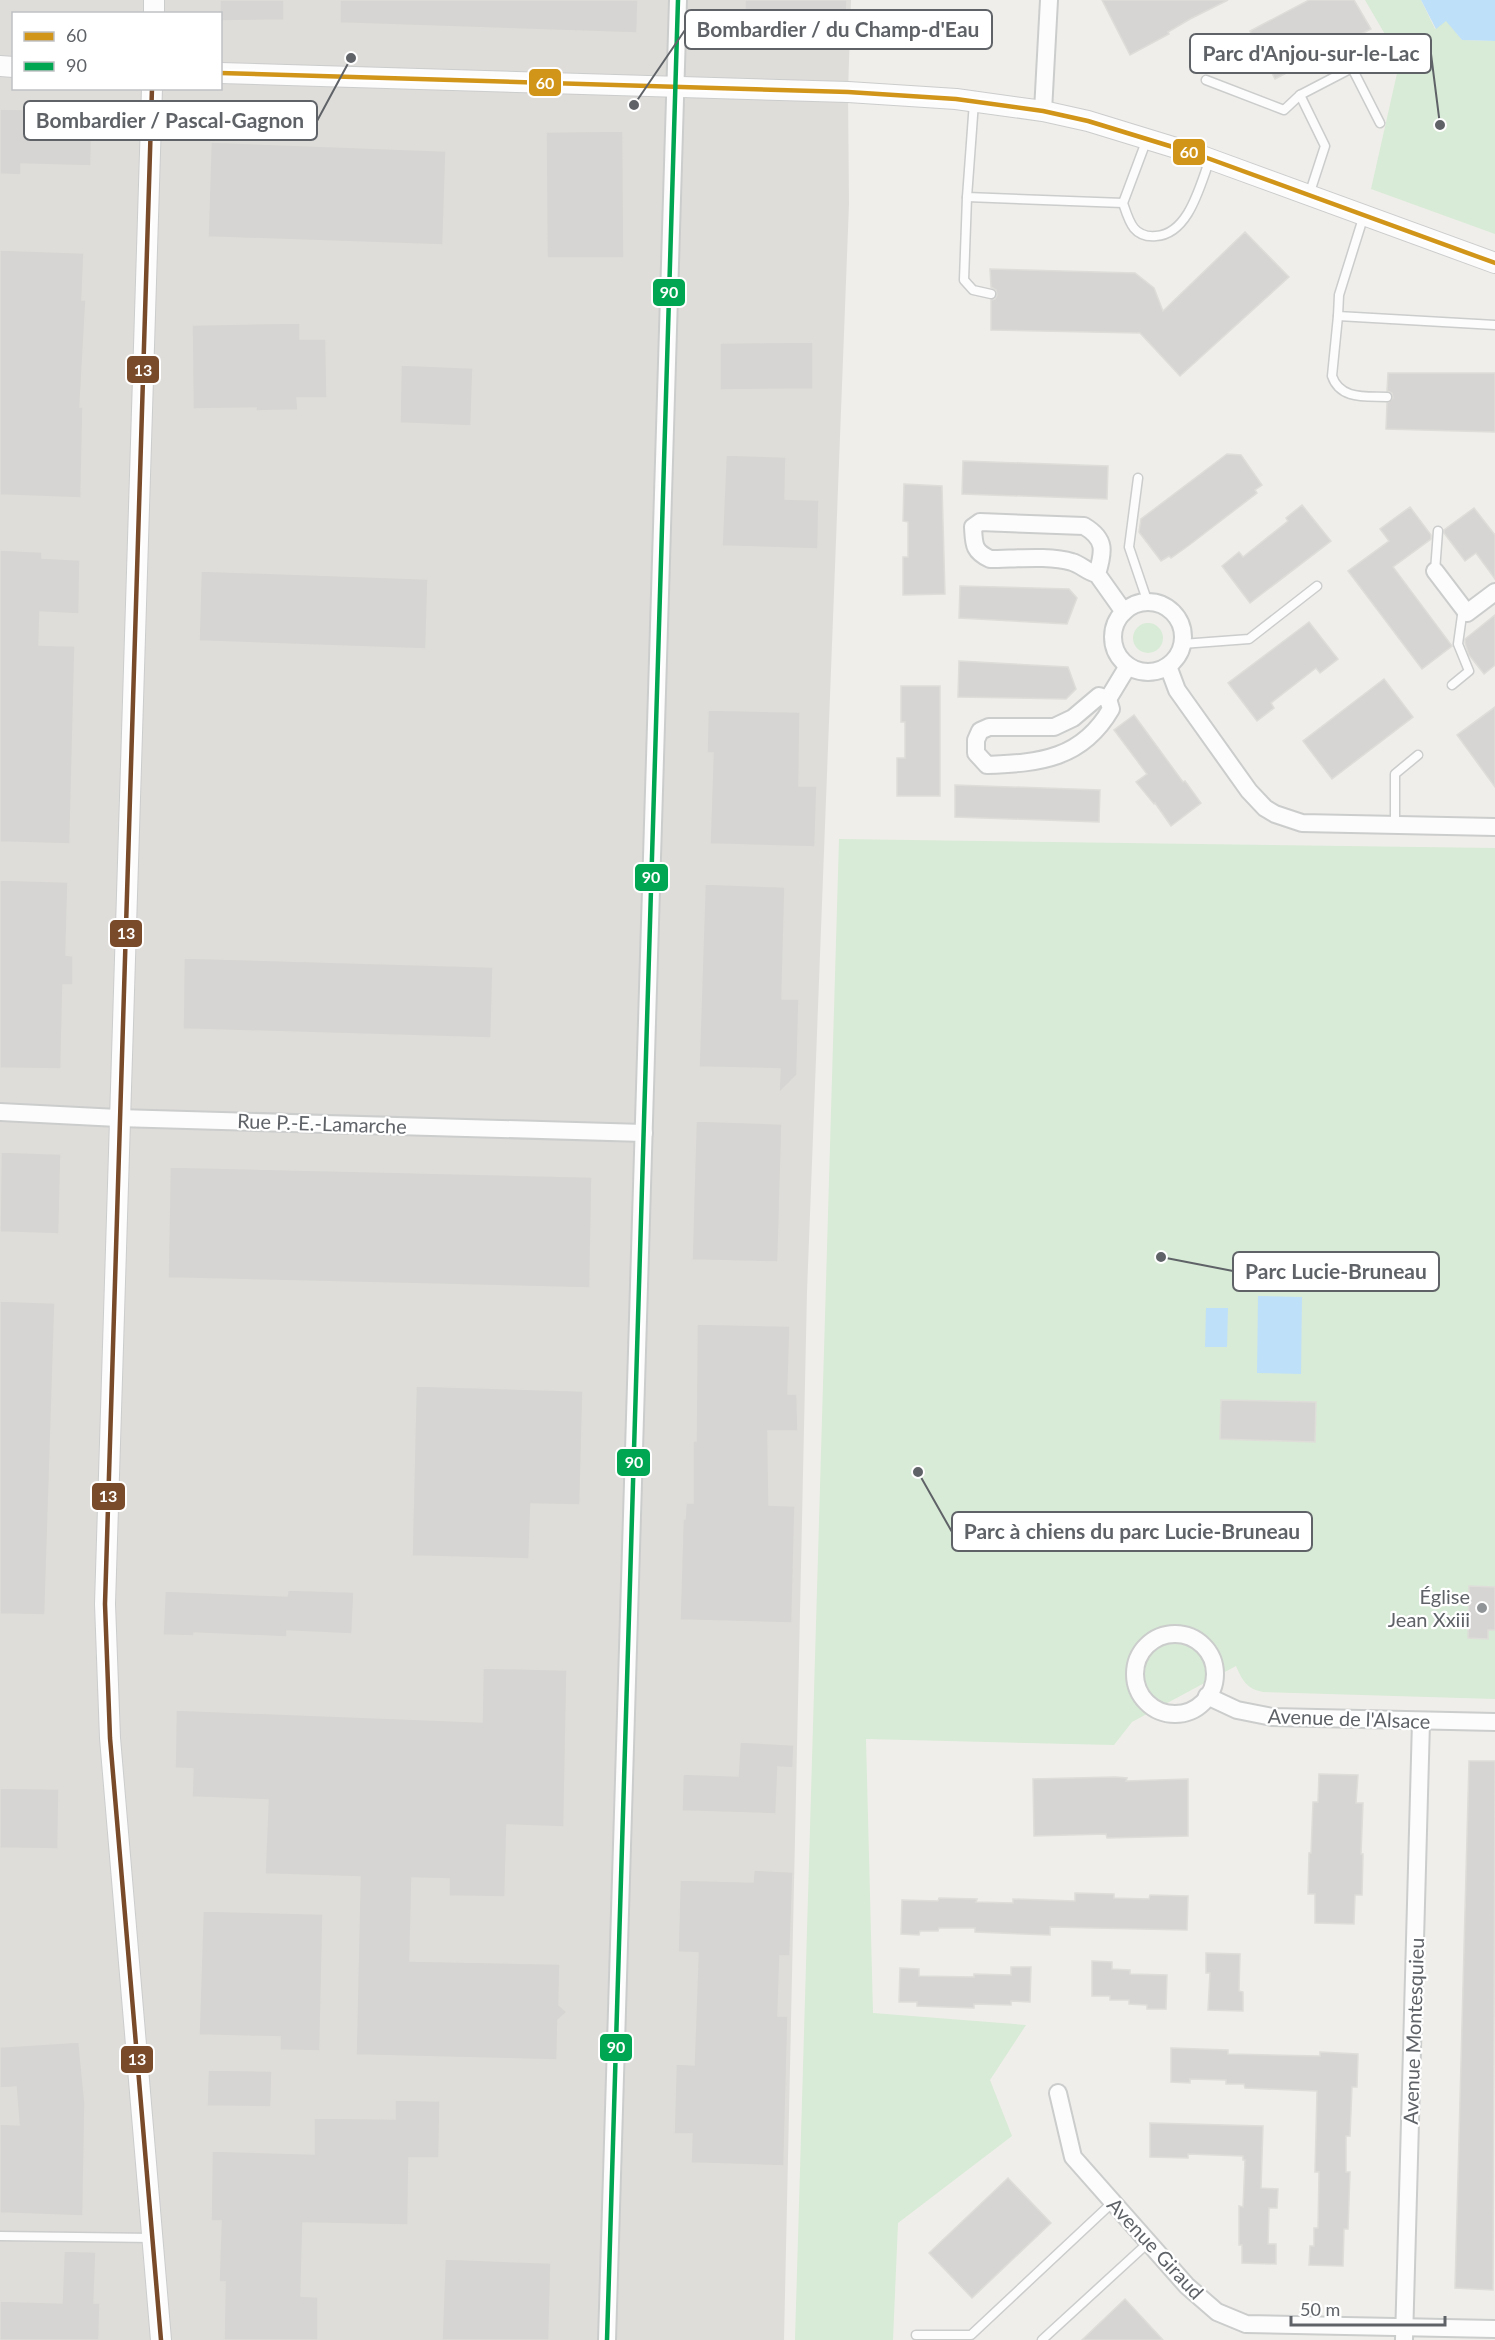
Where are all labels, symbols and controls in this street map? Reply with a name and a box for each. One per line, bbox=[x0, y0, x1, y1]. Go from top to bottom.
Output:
callout: Bombardier / du Champ-d'Eau bbox=[685, 10, 992, 49]
legend bbox=[12, 12, 222, 90]
text: Bombardier / du Champ-d'Eau bbox=[697, 16, 979, 41]
text: 60 bbox=[66, 24, 87, 46]
callout: Parc d'Anjou-sur-le-Lac bbox=[1190, 34, 1431, 73]
text: Parc d'Anjou-sur-le-Lac bbox=[1202, 40, 1420, 65]
text: 90 bbox=[66, 54, 87, 76]
line badge: 60 bbox=[528, 68, 562, 97]
text: 60 bbox=[536, 73, 554, 92]
callout: Bombardier / Pascal-Gagnon bbox=[24, 101, 317, 140]
text: Bombardier / Pascal-Gagnon bbox=[36, 107, 304, 132]
line badge: 60 bbox=[1172, 138, 1206, 166]
text: 60 bbox=[1180, 142, 1198, 161]
line badge: 90 bbox=[652, 278, 686, 307]
text: 90 bbox=[660, 282, 678, 301]
line badge: 13 bbox=[126, 355, 160, 384]
text: 13 bbox=[134, 360, 152, 379]
line badge: 90 bbox=[634, 863, 669, 892]
text: 90 bbox=[642, 867, 660, 886]
line badge: 13 bbox=[109, 919, 143, 948]
text: 13 bbox=[117, 923, 135, 942]
street label: Rue P.-E.-Lamarche bbox=[237, 1108, 407, 1138]
callout: Parc Lucie-Bruneau bbox=[1233, 1252, 1439, 1291]
text: Parc Lucie-Bruneau bbox=[1245, 1258, 1427, 1283]
line badge: 90 bbox=[616, 1448, 651, 1477]
text: 90 bbox=[625, 1452, 643, 1471]
line badge: 13 bbox=[91, 1482, 126, 1511]
text: 13 bbox=[99, 1486, 117, 1505]
callout: Parc à chiens du parc Lucie-Bruneau bbox=[952, 1512, 1312, 1551]
text: Parc à chiens du parc Lucie-Bruneau bbox=[964, 1518, 1300, 1543]
place label: Église Jean Xxiii bbox=[1388, 1584, 1470, 1631]
marker: Église Jean Xxiii bbox=[1475, 1601, 1489, 1615]
street label: Avenue de l'Alsace bbox=[1267, 1703, 1431, 1733]
street label: Avenue Montesquieu bbox=[1398, 1937, 1428, 2125]
line badge: 90 bbox=[599, 2033, 633, 2062]
text: 90 bbox=[607, 2037, 625, 2056]
line badge: 13 bbox=[120, 2045, 154, 2074]
text: 13 bbox=[128, 2049, 146, 2068]
street label: Avenue Giraud bbox=[1103, 2192, 1209, 2304]
scale bar bbox=[1291, 2289, 1446, 2327]
text: 50 m bbox=[1300, 2298, 1340, 2320]

